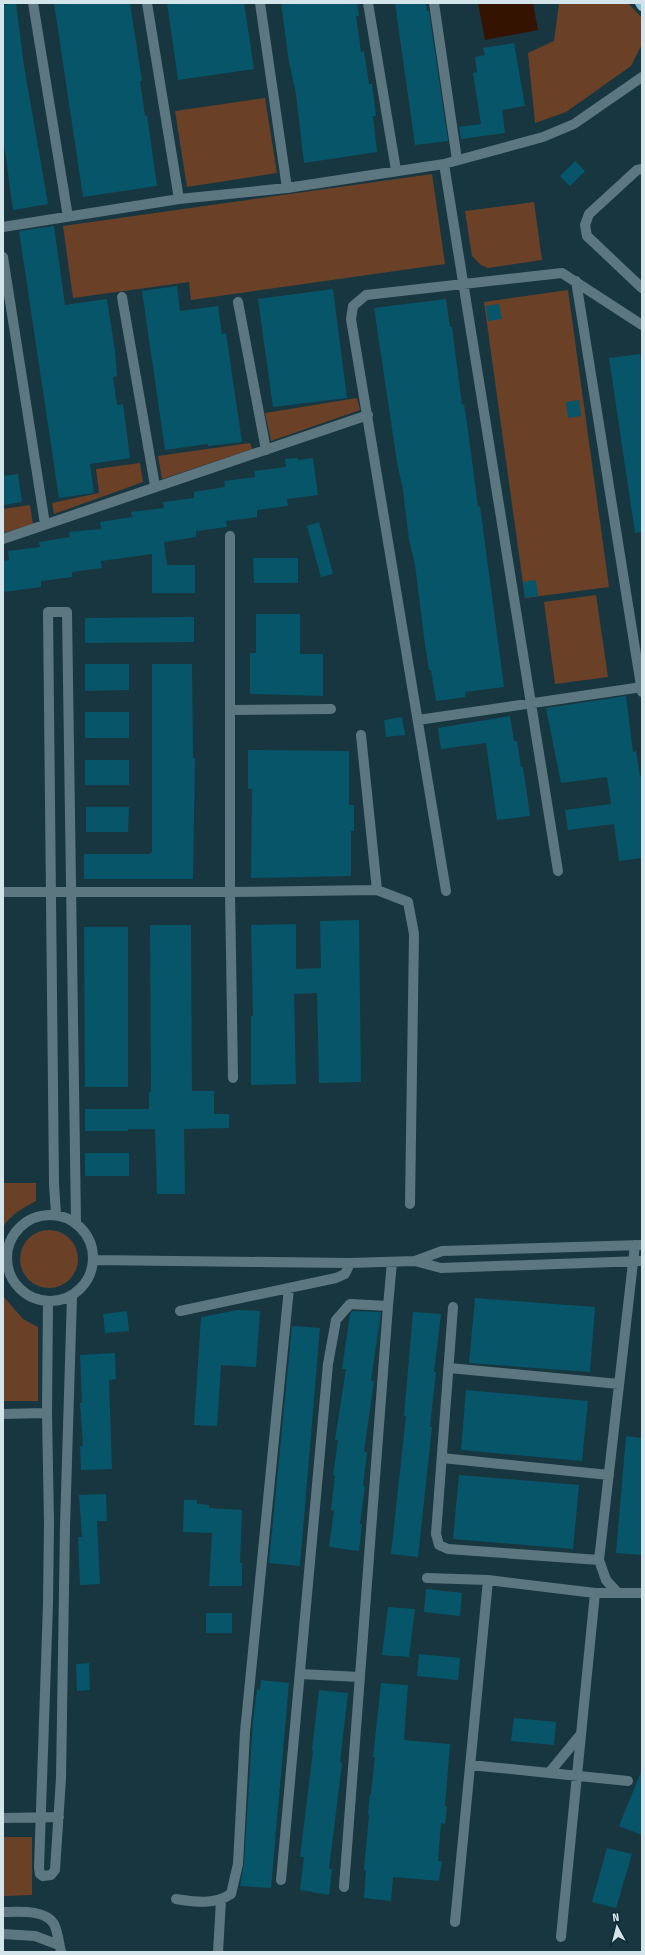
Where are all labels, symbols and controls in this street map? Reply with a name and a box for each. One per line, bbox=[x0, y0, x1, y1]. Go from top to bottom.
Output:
north arrow bbox=[597, 1907, 637, 1947]
text: N bbox=[612, 1911, 620, 1924]

